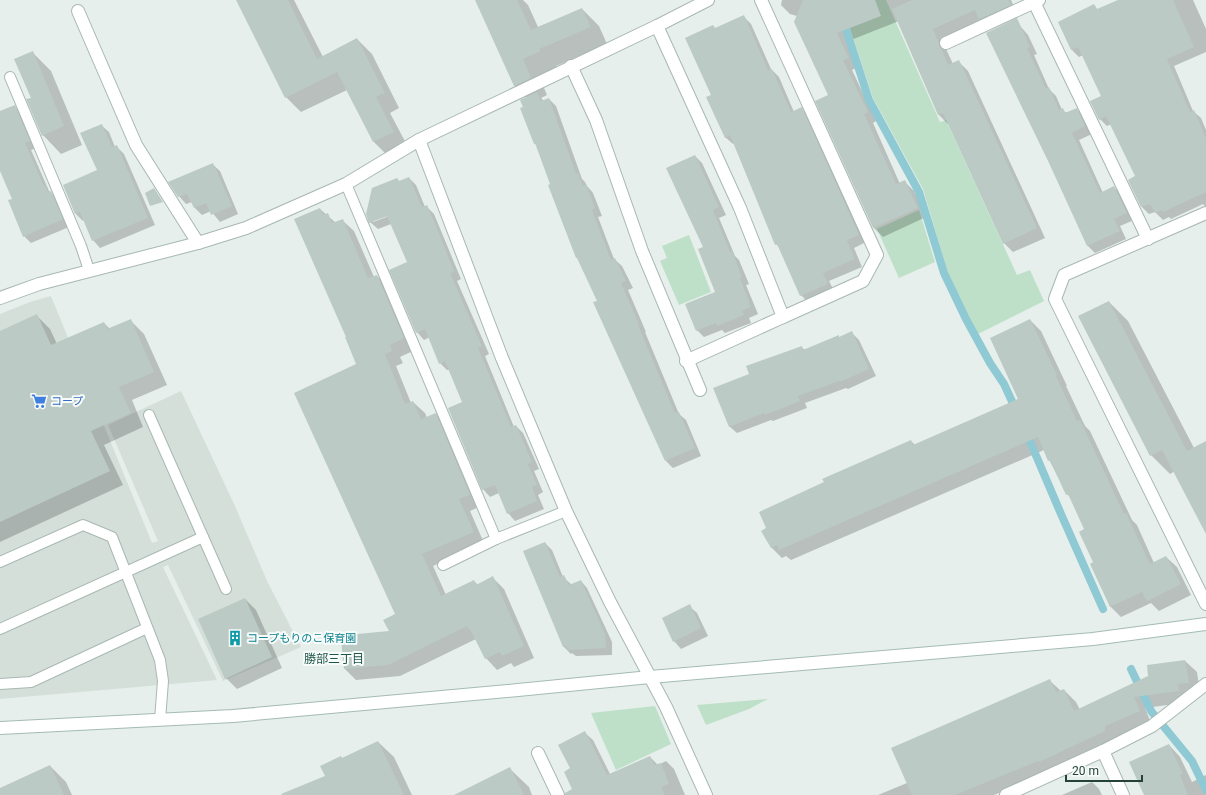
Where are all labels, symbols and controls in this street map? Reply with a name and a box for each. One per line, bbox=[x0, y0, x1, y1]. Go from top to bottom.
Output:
supermarket icon: コープ bbox=[30, 392, 48, 410]
place label: コープ bbox=[51, 395, 83, 408]
building icon: コープもりのこ保育園 bbox=[226, 629, 244, 647]
place label: コープもりのこ保育園 bbox=[247, 632, 356, 645]
district label: 勝部三丁目 bbox=[304, 652, 364, 666]
scale bar bbox=[1066, 757, 1142, 783]
text: 20 m bbox=[1072, 764, 1099, 778]

